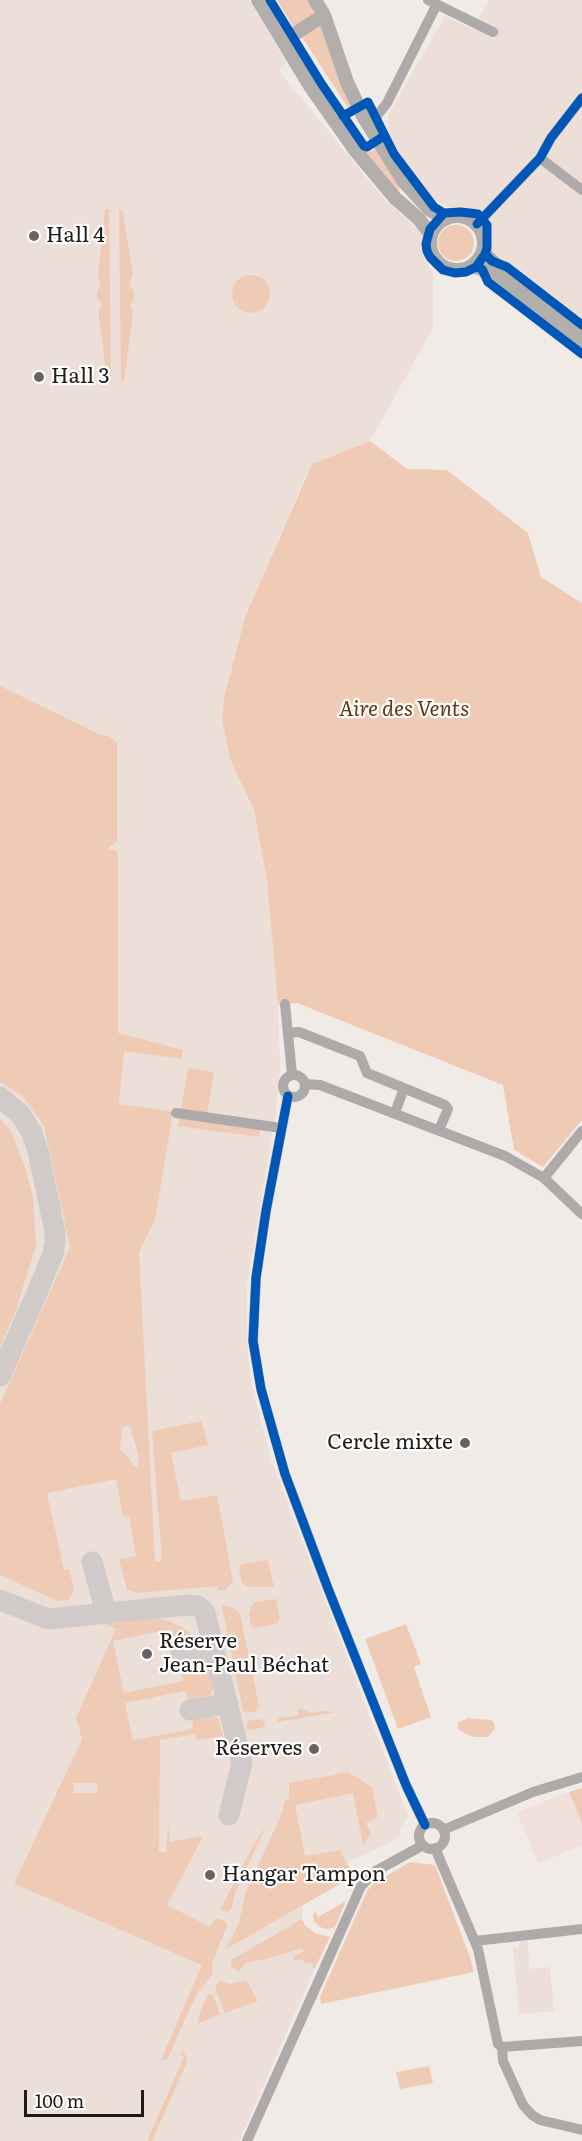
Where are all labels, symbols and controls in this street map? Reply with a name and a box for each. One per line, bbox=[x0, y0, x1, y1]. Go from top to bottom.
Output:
place label: Hall 4 bbox=[46, 223, 105, 249]
marker: Hall 4 bbox=[27, 229, 41, 243]
place label: Hall 3 bbox=[51, 364, 110, 390]
marker: Hall 3 bbox=[32, 370, 46, 384]
park label: Aire des Vents bbox=[339, 697, 469, 723]
place label: Cercle mixte bbox=[327, 1430, 453, 1456]
marker: Cercle mixte bbox=[458, 1436, 472, 1450]
place label: Réserve Jean-Paul Béchat bbox=[159, 1629, 329, 1679]
marker: Réserve Jean-Paul Béchat bbox=[140, 1647, 154, 1661]
place label: Réserves bbox=[215, 1736, 302, 1762]
marker: Réserves bbox=[307, 1742, 321, 1756]
place label: Hangar Tampon bbox=[222, 1862, 386, 1888]
marker: Hangar Tampon bbox=[203, 1868, 217, 1882]
scale bar bbox=[27, 2078, 147, 2116]
text: 100 m bbox=[35, 2087, 84, 2114]

